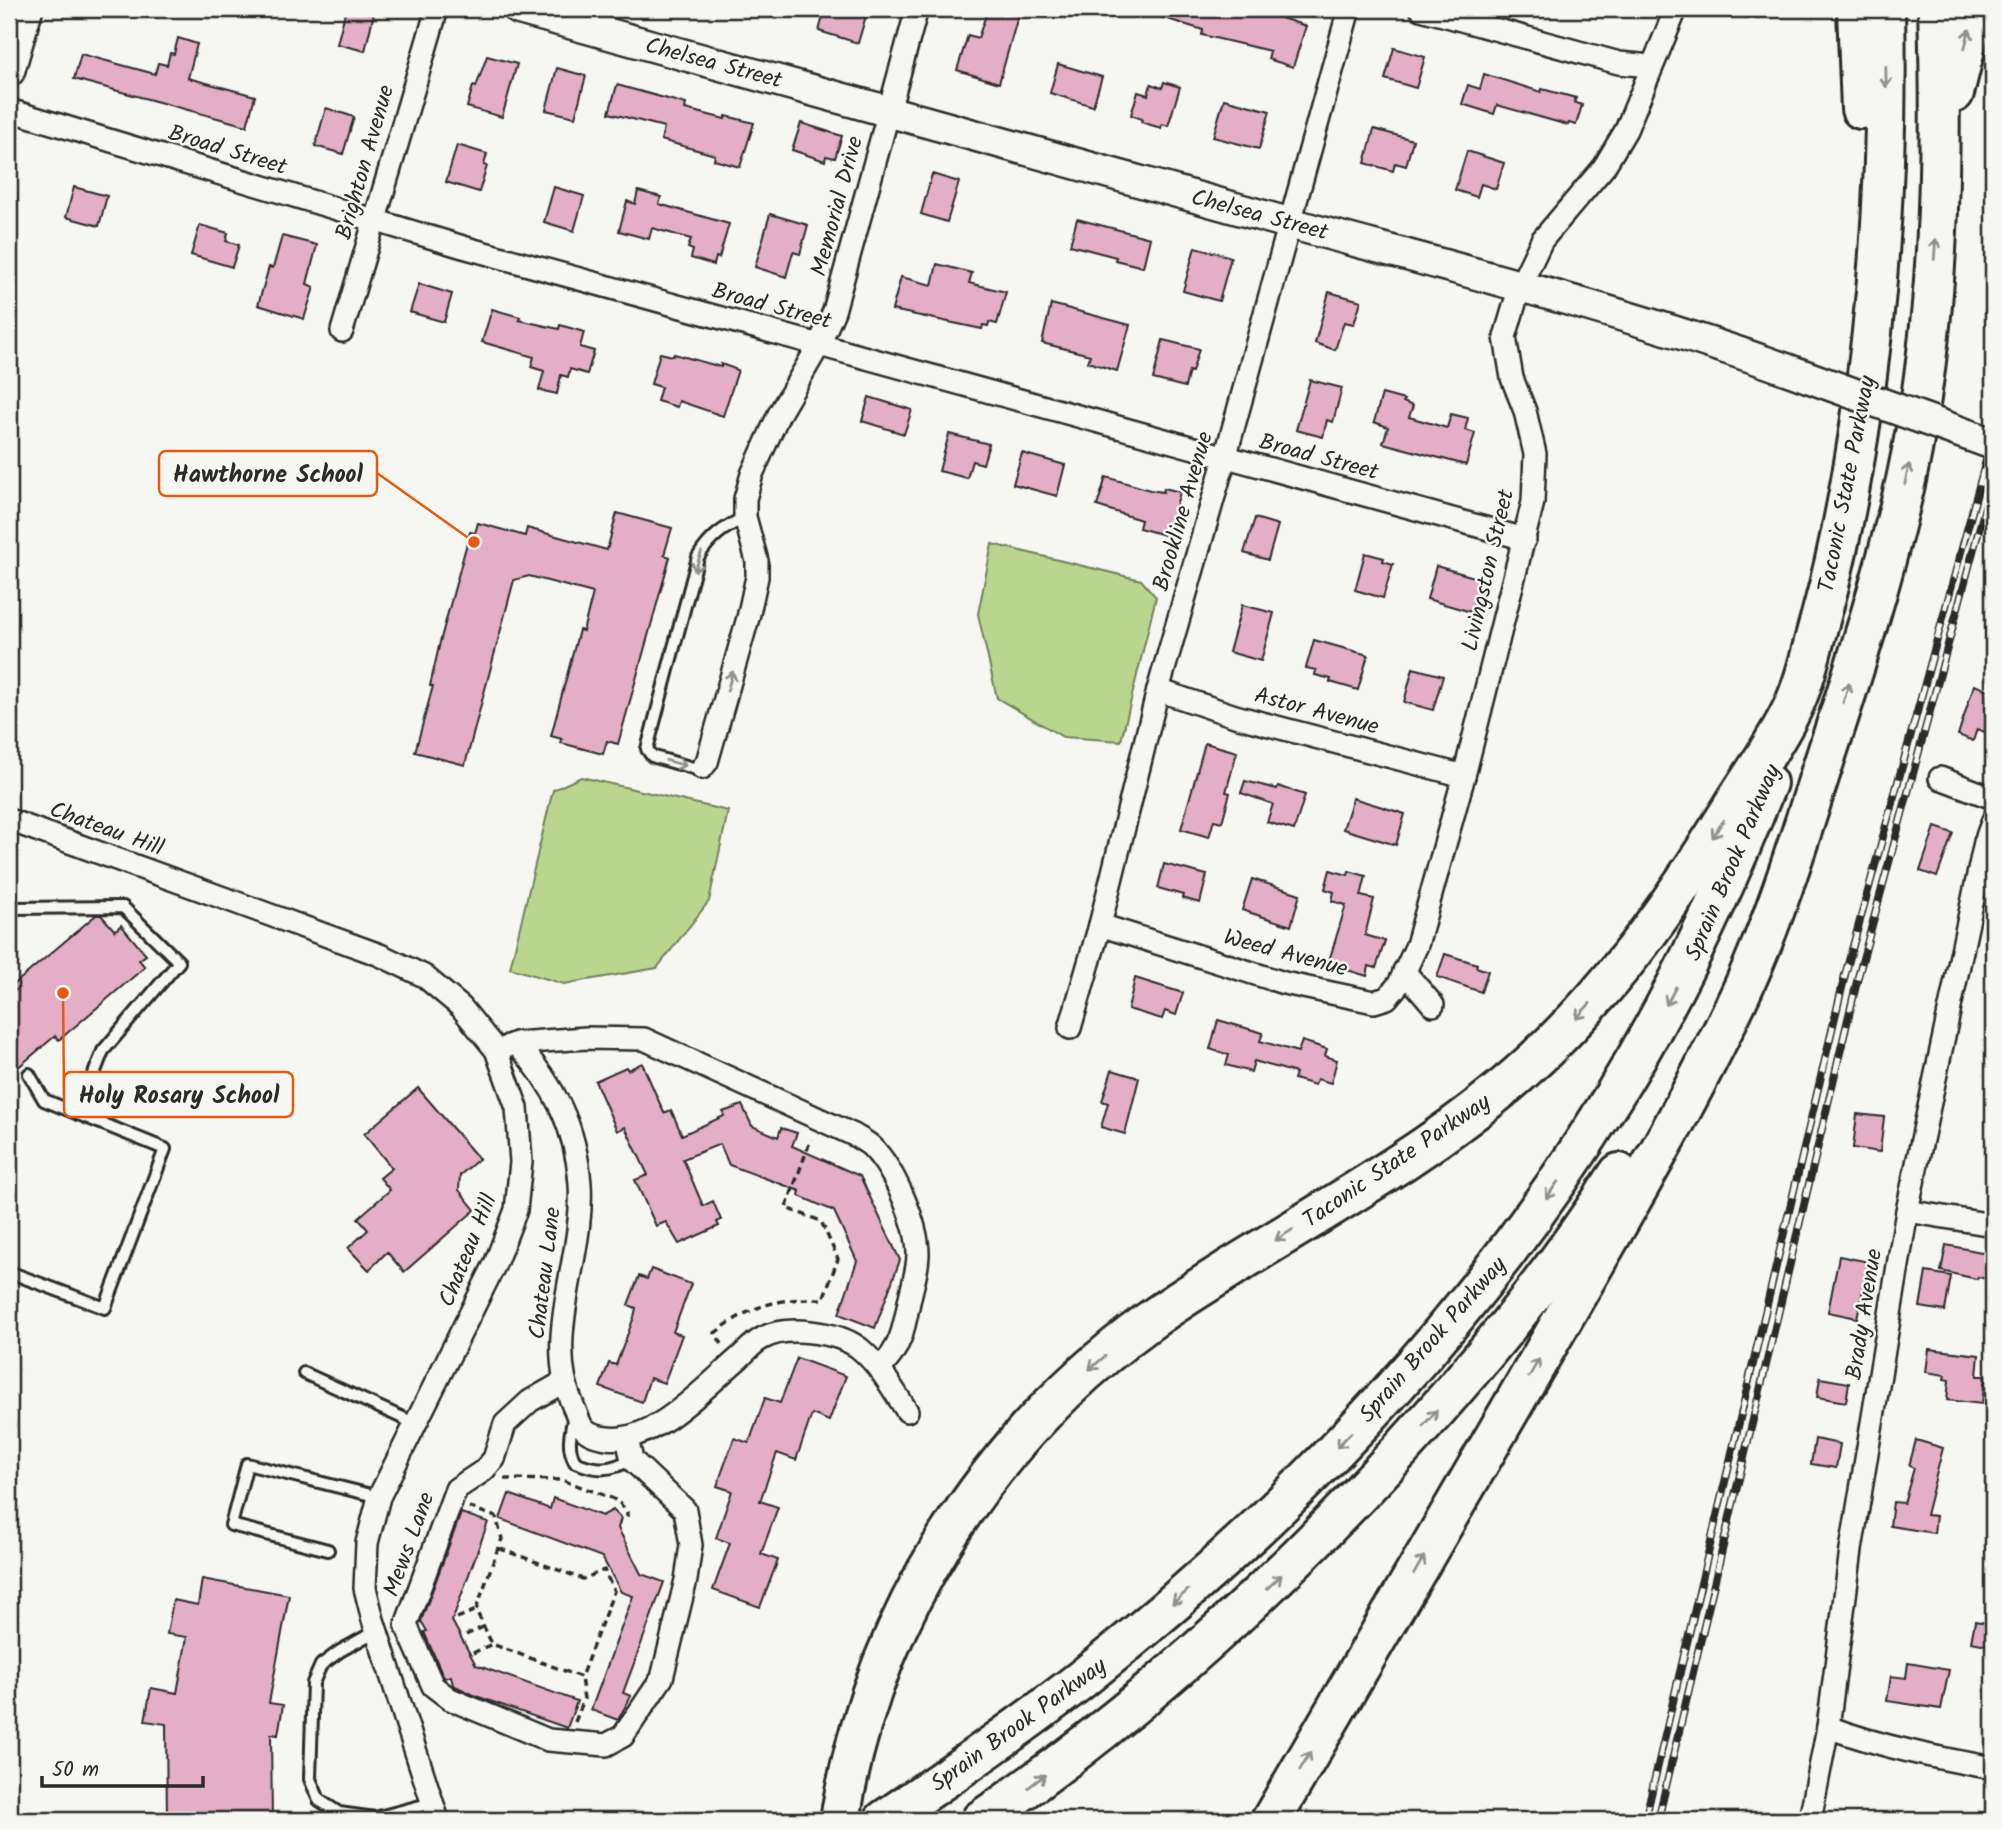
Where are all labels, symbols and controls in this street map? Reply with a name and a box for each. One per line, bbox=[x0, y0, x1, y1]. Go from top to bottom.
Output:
street label: Chelsea Street bbox=[641, 28, 787, 100]
one-way arrow bbox=[1961, 28, 1974, 51]
one-way arrow bbox=[1880, 65, 1893, 88]
street label: Brighton Avenue bbox=[327, 81, 405, 244]
street label: Broad Street bbox=[164, 116, 292, 186]
street label: Memorial Drive bbox=[802, 132, 874, 281]
street label: Chelsea Street bbox=[1187, 180, 1333, 252]
one-way arrow bbox=[1929, 238, 1942, 260]
street label: Broad Street bbox=[708, 274, 836, 340]
street label: Taconic State Parkway bbox=[1809, 373, 1887, 596]
street label: Broad Street bbox=[1255, 425, 1383, 491]
street label: Brookline Avenue bbox=[1144, 428, 1224, 596]
callout: Hawthorne School bbox=[159, 451, 377, 496]
text: Hawthorne School bbox=[173, 456, 364, 495]
one-way arrow bbox=[1900, 463, 1914, 486]
street label: Livingston Street bbox=[1453, 485, 1525, 655]
one-way arrow bbox=[691, 551, 703, 573]
one-way arrow bbox=[724, 670, 737, 692]
street label: Astor Avenue bbox=[1250, 678, 1383, 746]
one-way arrow bbox=[1841, 683, 1854, 705]
one-way arrow bbox=[665, 758, 687, 771]
street label: Sprain Brook Parkway bbox=[1676, 759, 1792, 967]
street label: Chateau Hill bbox=[44, 793, 169, 867]
one-way arrow bbox=[1711, 819, 1726, 838]
street label: Weed Avenue bbox=[1219, 920, 1352, 988]
one-way arrow bbox=[1664, 986, 1678, 1006]
one-way arrow bbox=[1575, 1002, 1592, 1019]
callout: Holy Rosary School bbox=[64, 1072, 293, 1117]
text: Holy Rosary School bbox=[79, 1077, 280, 1116]
street label: Taconic State Parkway bbox=[1296, 1085, 1499, 1238]
one-way arrow bbox=[1545, 1180, 1559, 1199]
street label: Chateau Hill bbox=[430, 1188, 508, 1313]
street label: Chateau Lane bbox=[520, 1205, 572, 1342]
one-way arrow bbox=[1275, 1228, 1295, 1242]
street label: Brady Avenue bbox=[1837, 1246, 1893, 1382]
street label: Sprain Brook Parkway bbox=[1351, 1249, 1516, 1432]
one-way arrow bbox=[1088, 1355, 1106, 1371]
one-way arrow bbox=[1527, 1359, 1541, 1379]
one-way arrow bbox=[1422, 1409, 1438, 1427]
one-way arrow bbox=[1335, 1431, 1352, 1448]
street label: Mews Lane bbox=[374, 1487, 445, 1602]
one-way arrow bbox=[1413, 1555, 1427, 1575]
one-way arrow bbox=[1265, 1574, 1282, 1591]
one-way arrow bbox=[1171, 1589, 1189, 1605]
street label: Sprain Brook Parkway bbox=[923, 1649, 1115, 1802]
scale bar bbox=[42, 1745, 203, 1789]
one-way arrow bbox=[1298, 1752, 1312, 1772]
text: 50 m bbox=[52, 1754, 99, 1787]
one-way arrow bbox=[1027, 1773, 1046, 1788]

